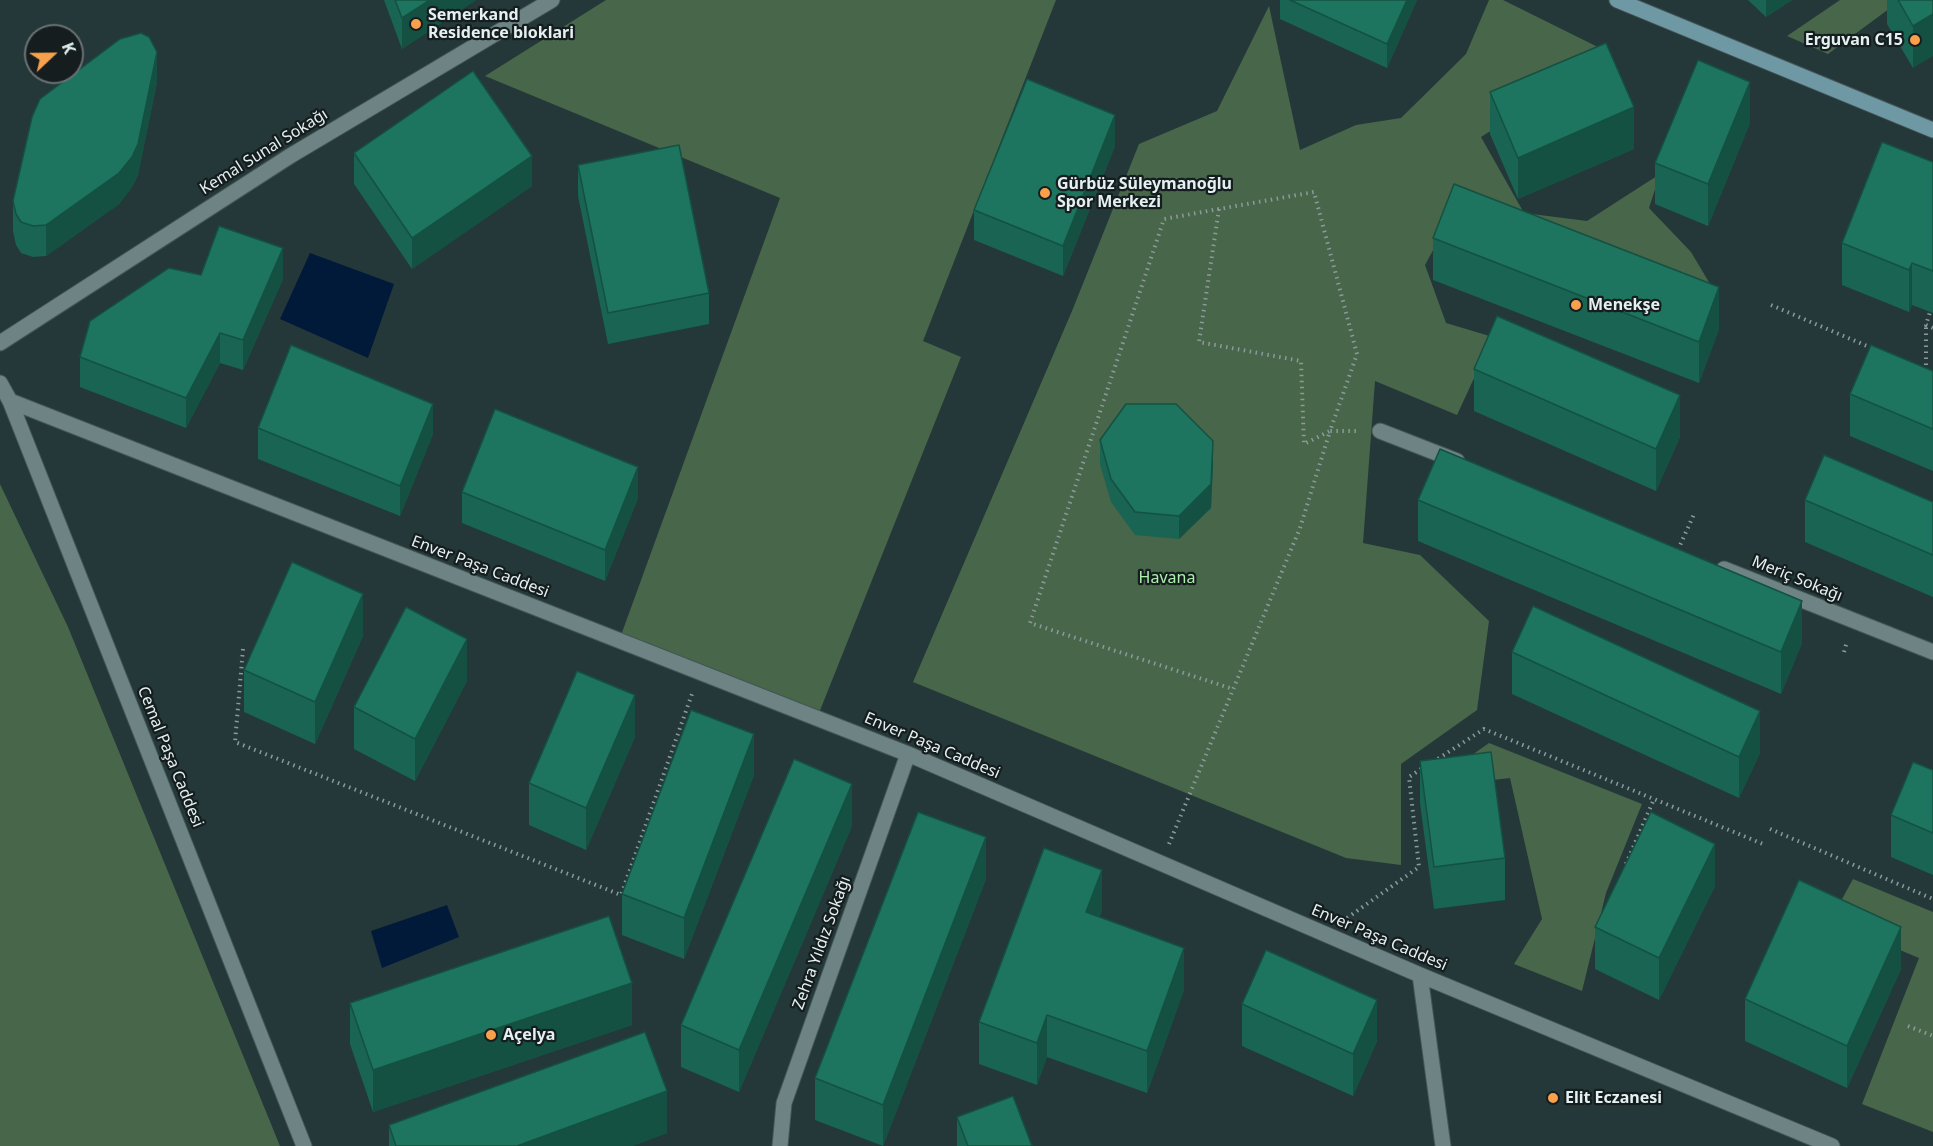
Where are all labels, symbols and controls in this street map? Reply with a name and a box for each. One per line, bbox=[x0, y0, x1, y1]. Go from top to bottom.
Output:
place label: Semerkand Residence bloklari bbox=[428, 5, 574, 43]
marker: Semerkand Residence bloklari bbox=[409, 17, 423, 31]
north arrow bbox=[24, 24, 84, 84]
place label: Erguvan C15 bbox=[1805, 30, 1903, 50]
marker: Erguvan C15 bbox=[1908, 33, 1922, 47]
text: K bbox=[57, 39, 81, 57]
street label: Kemal Sunal Sokağı bbox=[197, 105, 331, 199]
place label: Gürbüz Süleymanoğlu Spor Merkezi bbox=[1057, 174, 1232, 212]
marker: Gürbüz Süleymanoğlu Spor Merkezi bbox=[1038, 186, 1052, 200]
place label: Menekşe bbox=[1588, 295, 1660, 315]
marker: Menekşe bbox=[1569, 298, 1583, 312]
street label: Enver Paşa Caddesi bbox=[409, 532, 551, 602]
street label: Meriç Sokağı bbox=[1749, 552, 1845, 606]
park label: Havana bbox=[1139, 568, 1195, 588]
street label: Cemal Paşa Caddesi bbox=[133, 684, 207, 830]
street label: Enver Paşa Caddesi bbox=[861, 709, 1003, 783]
street label: Zehra Yıldız Sokağı bbox=[789, 874, 855, 1012]
street label: Enver Paşa Caddesi bbox=[1308, 901, 1450, 975]
place label: Açelya bbox=[503, 1025, 555, 1045]
marker: Açelya bbox=[484, 1028, 498, 1042]
place label: Elit Eczanesi bbox=[1565, 1088, 1662, 1108]
marker: Elit Eczanesi bbox=[1546, 1091, 1560, 1105]

